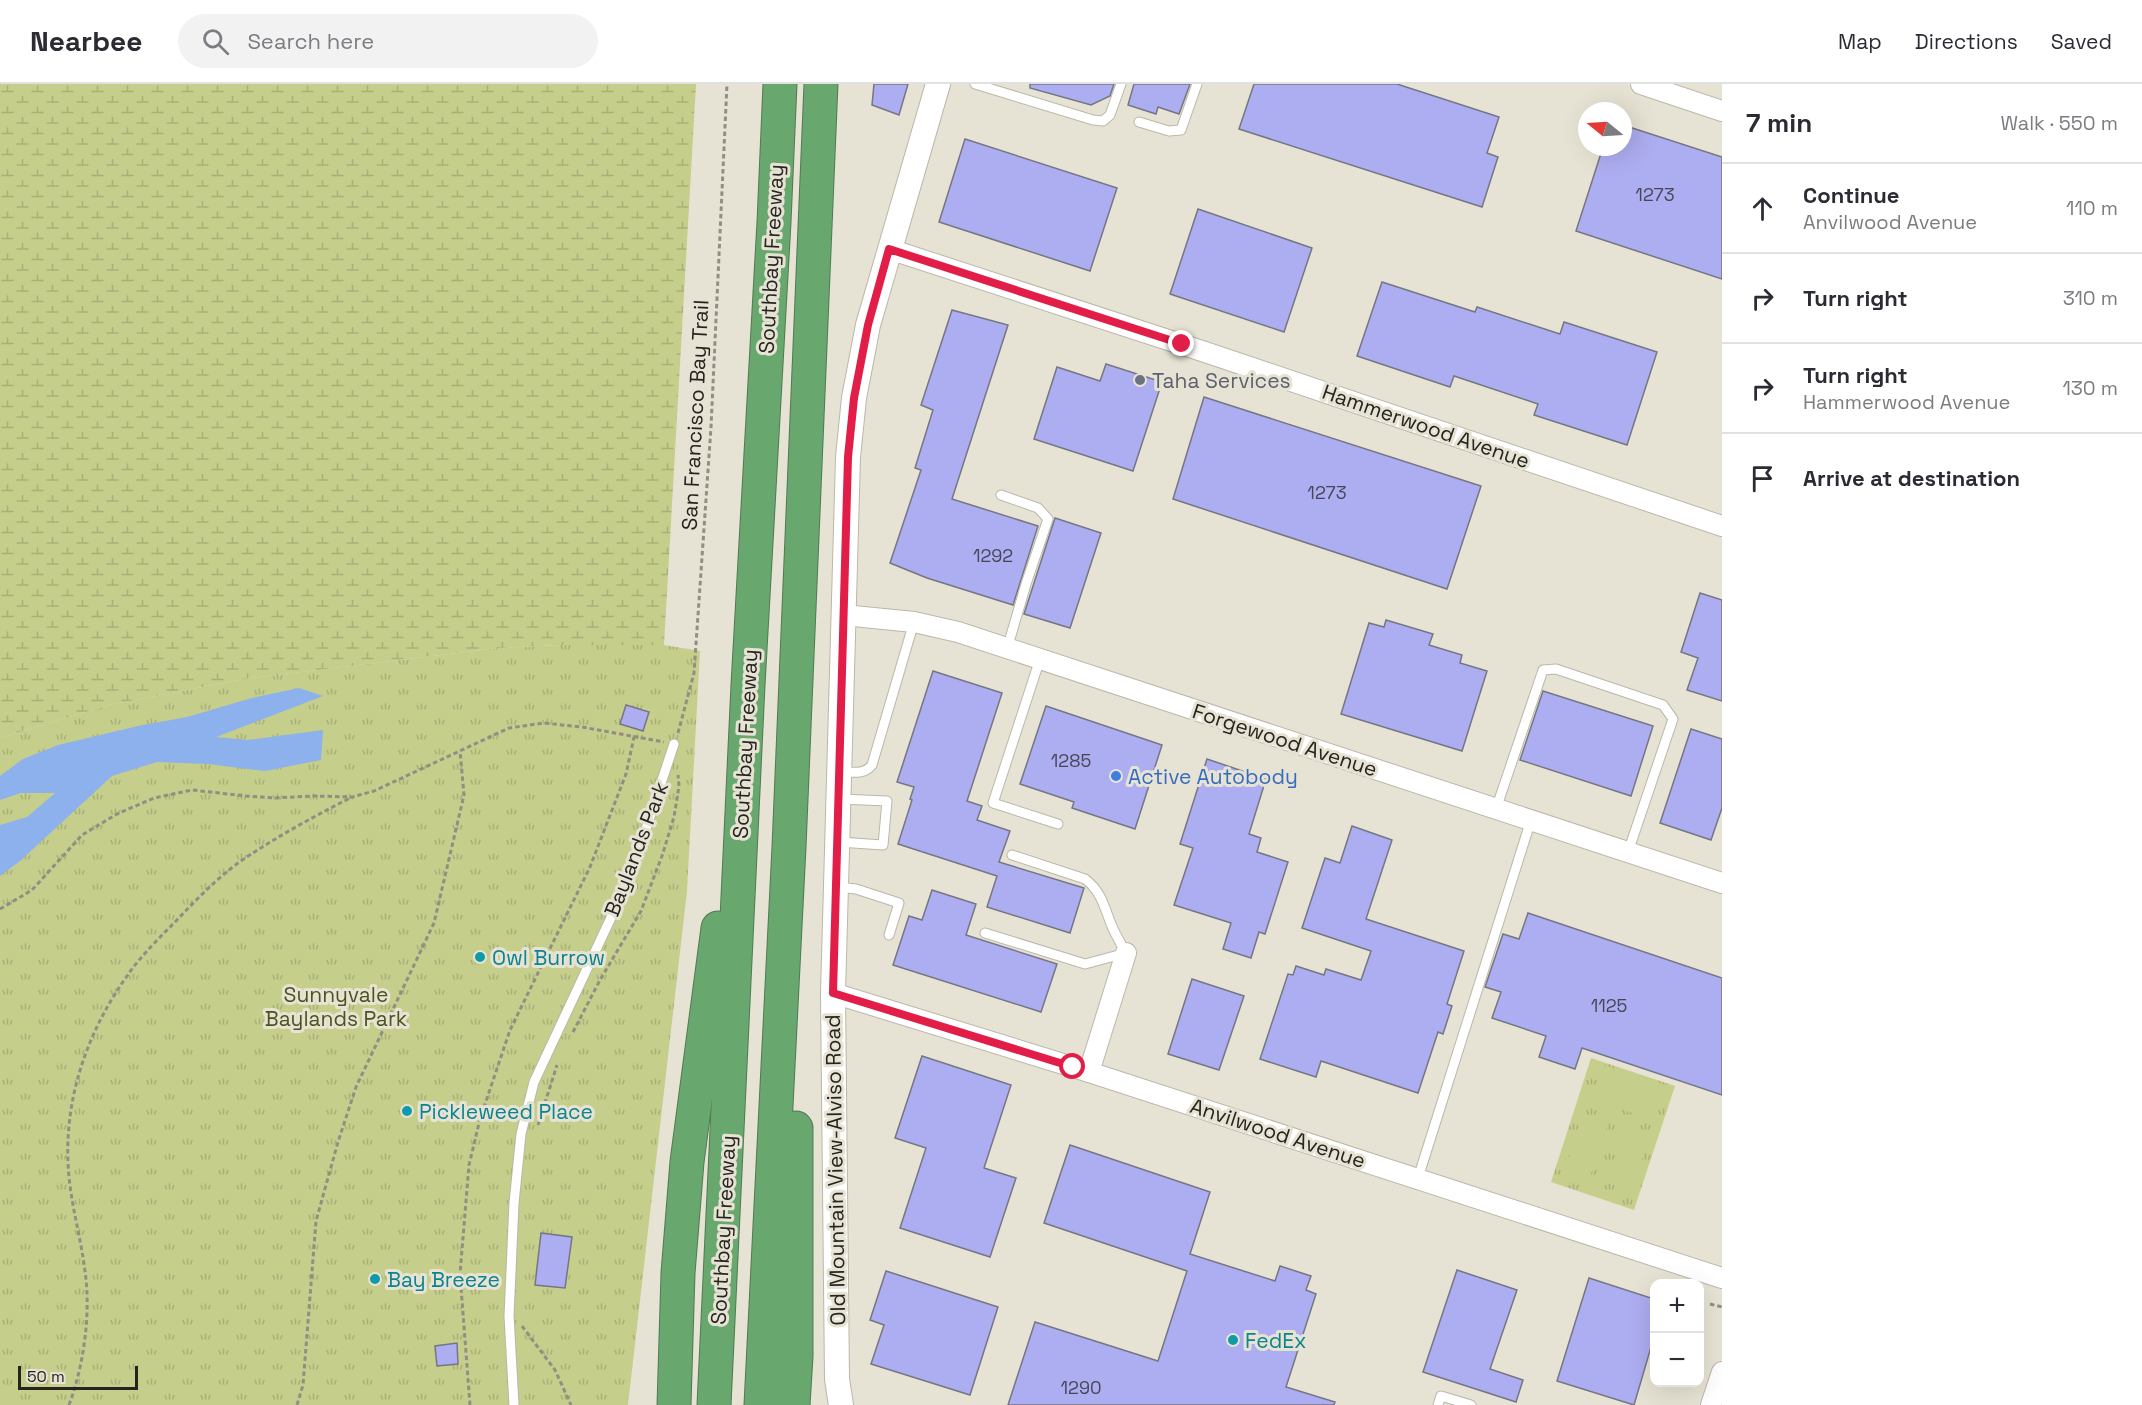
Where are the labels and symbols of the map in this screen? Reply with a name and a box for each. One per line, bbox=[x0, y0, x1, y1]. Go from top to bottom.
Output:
north arrow bbox=[1578, 102, 1632, 156]
street label: Southbay Freeway bbox=[753, 164, 789, 354]
house number: 1273 bbox=[1635, 183, 1675, 206]
street label: San Francisco Bay Trail bbox=[675, 299, 715, 531]
route end bbox=[1168, 330, 1194, 356]
place label: Taha Services bbox=[1152, 367, 1291, 394]
marker: Taha Services bbox=[1133, 373, 1147, 387]
street label: Hammerwood Avenue bbox=[1319, 378, 1533, 474]
house number: 1273 bbox=[1307, 481, 1347, 504]
house number: 1292 bbox=[973, 544, 1013, 567]
street label: Southbay Freeway bbox=[727, 649, 763, 839]
street label: Forgewood Avenue bbox=[1189, 697, 1381, 783]
house number: 1285 bbox=[1051, 749, 1091, 772]
place label: Active Autobody bbox=[1128, 763, 1298, 790]
marker: Active Autobody bbox=[1109, 769, 1123, 783]
street label: Baylands Park bbox=[598, 778, 674, 920]
place label: Owl Burrow bbox=[492, 944, 605, 971]
marker: Owl Burrow bbox=[473, 950, 487, 964]
park label: Sunnyvale Baylands Park bbox=[265, 981, 407, 1032]
house number: 1125 bbox=[1591, 994, 1627, 1017]
street label: Old Mountain View-Alviso Road bbox=[819, 1014, 851, 1326]
route start bbox=[1059, 1053, 1085, 1079]
street label: Anvilwood Avenue bbox=[1187, 1092, 1369, 1174]
place label: Pickleweed Place bbox=[419, 1098, 593, 1125]
marker: Pickleweed Place bbox=[400, 1104, 414, 1118]
street label: Southbay Freeway bbox=[705, 1135, 741, 1325]
place label: Bay Breeze bbox=[387, 1266, 500, 1293]
marker: Bay Breeze bbox=[368, 1272, 382, 1286]
place label: FedEx bbox=[1245, 1327, 1306, 1354]
marker: FedEx bbox=[1226, 1333, 1240, 1347]
scale bar bbox=[18, 1363, 138, 1390]
house number: 1290 bbox=[1061, 1376, 1101, 1399]

